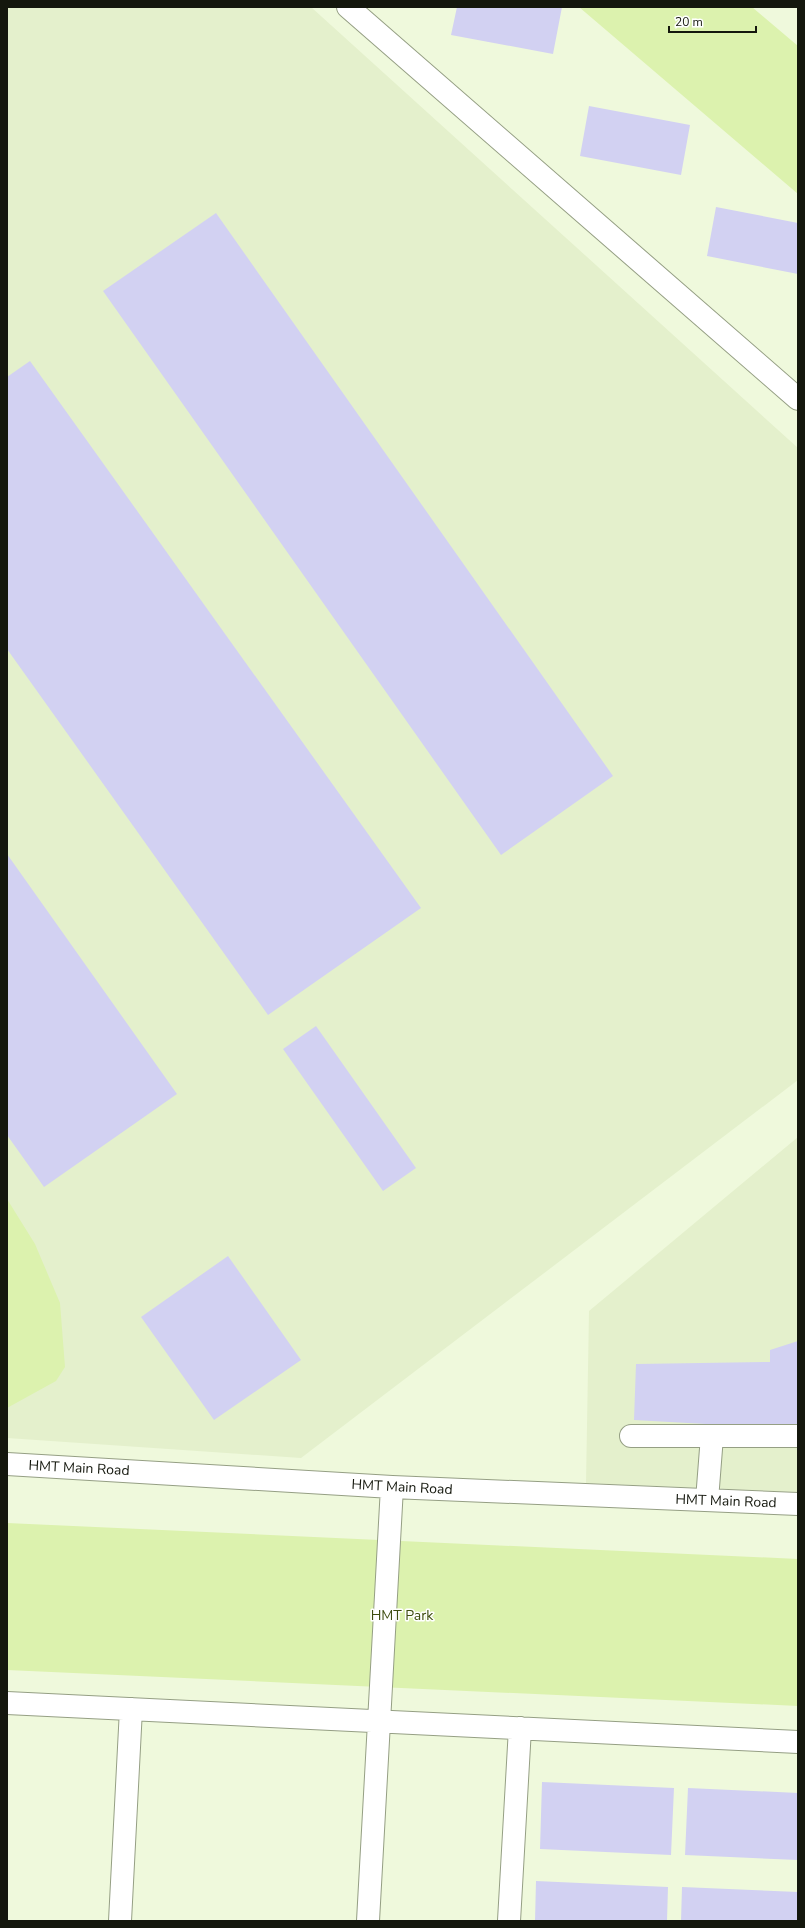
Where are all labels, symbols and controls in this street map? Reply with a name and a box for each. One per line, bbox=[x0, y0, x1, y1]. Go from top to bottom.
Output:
scale bar bbox=[669, 8, 756, 34]
text: 20 m bbox=[675, 14, 703, 30]
street label: HMT Main Road bbox=[28, 1456, 130, 1480]
street label: HMT Main Road bbox=[351, 1475, 453, 1499]
street label: HMT Main Road bbox=[675, 1490, 777, 1512]
park label: HMT Park bbox=[371, 1606, 434, 1625]

